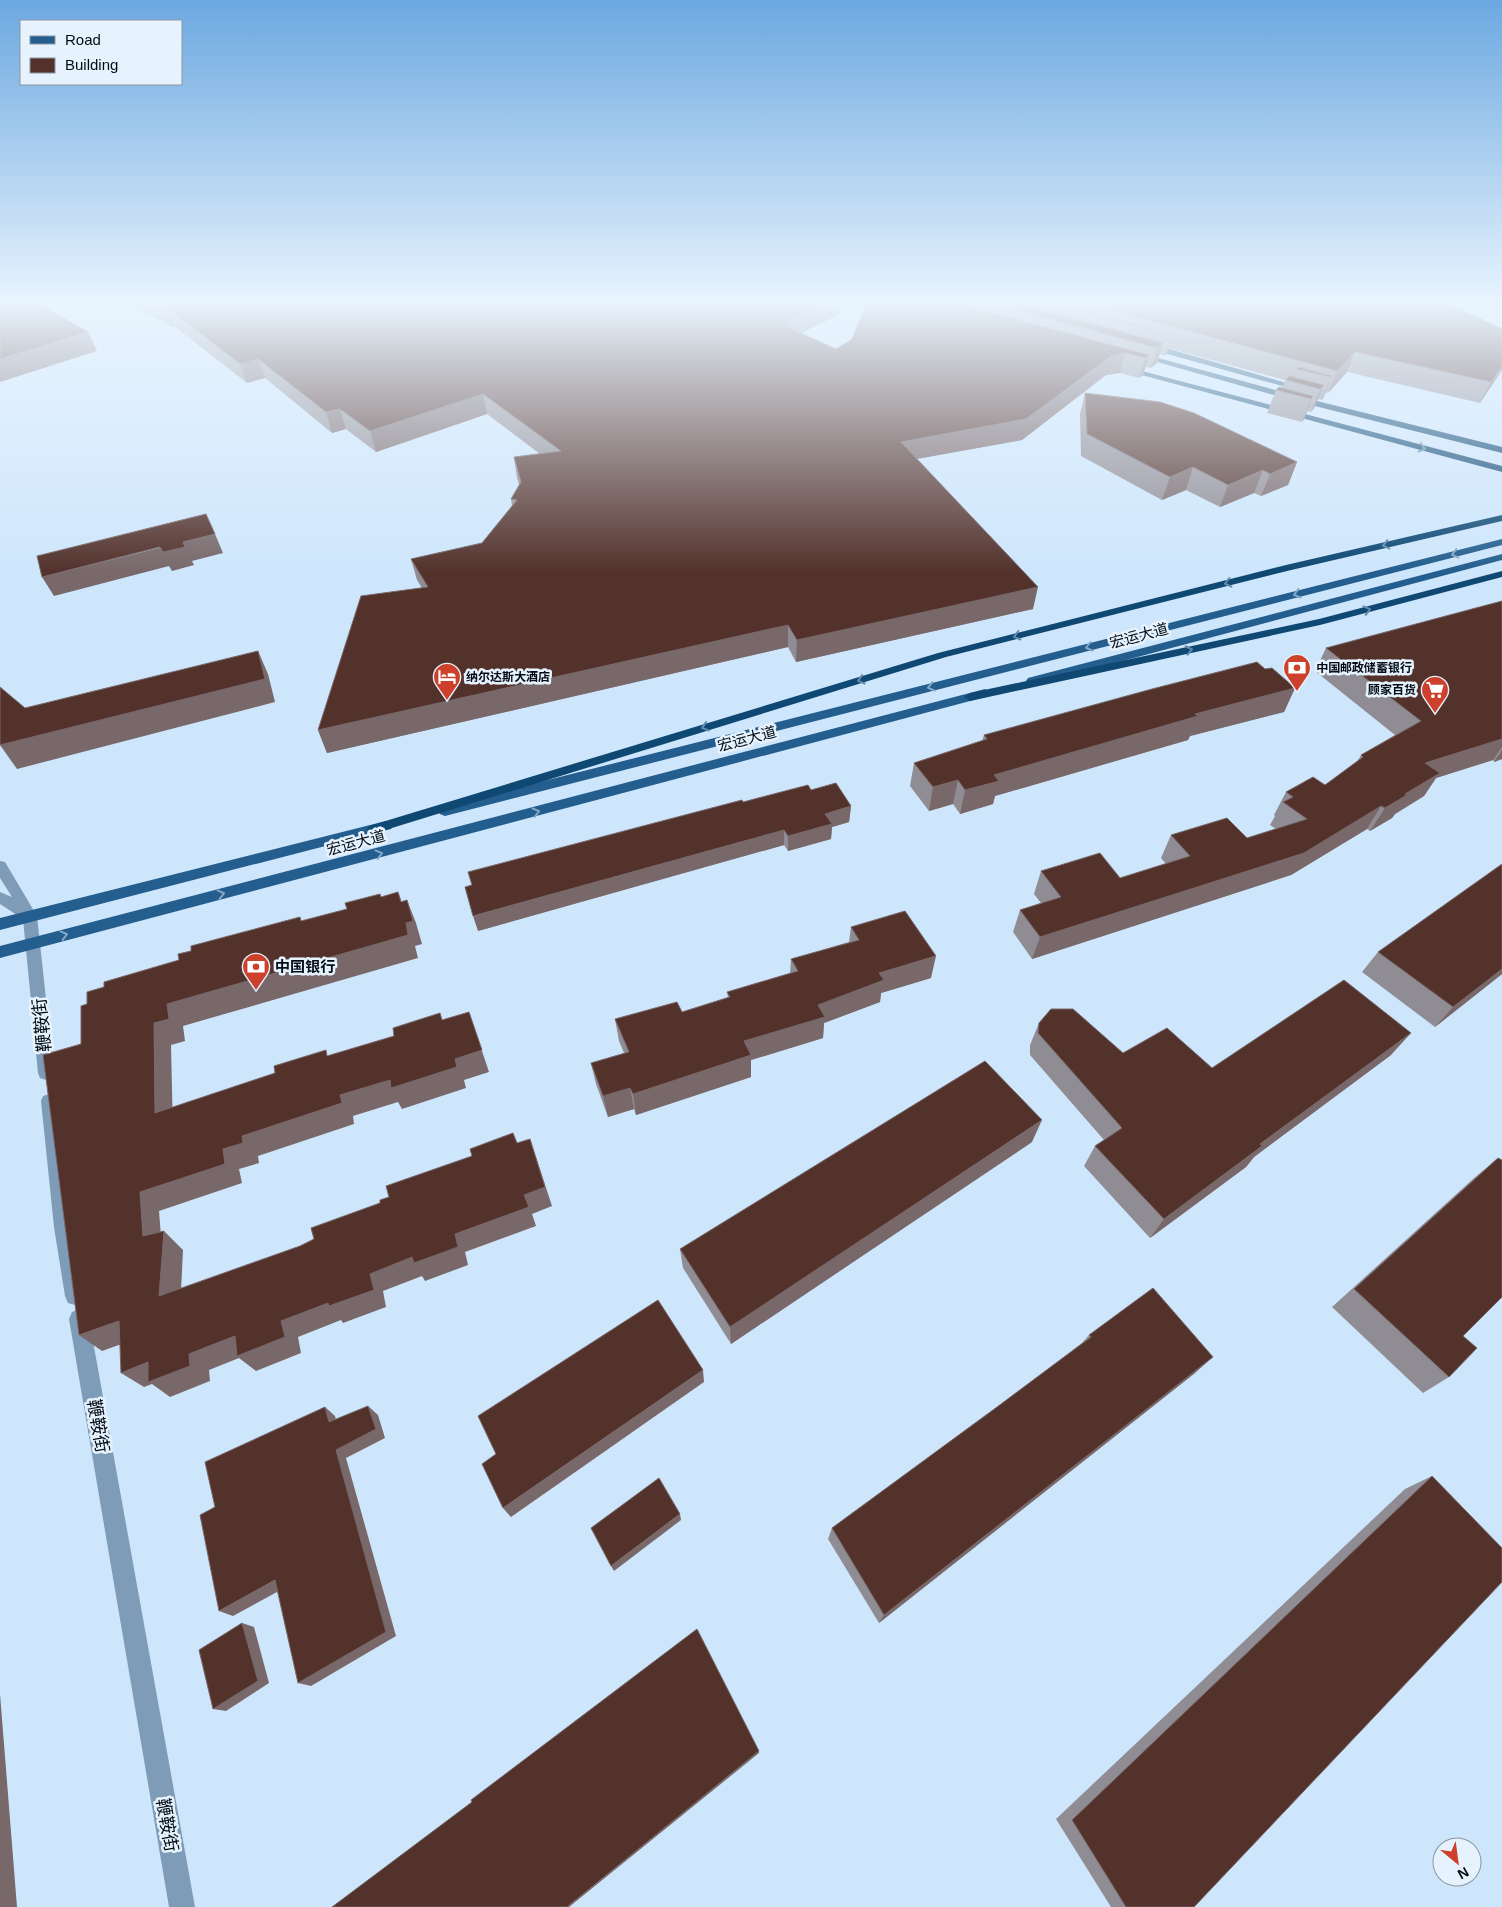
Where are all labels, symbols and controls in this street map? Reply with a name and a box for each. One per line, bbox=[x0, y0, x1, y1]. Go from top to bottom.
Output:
legend bbox=[20, 20, 182, 85]
text: Road bbox=[65, 31, 101, 48]
text: Building bbox=[65, 56, 118, 73]
one-way arrow bbox=[1418, 442, 1427, 453]
one-way arrow bbox=[1382, 539, 1391, 550]
one-way arrow bbox=[1451, 549, 1459, 559]
one-way arrow bbox=[1224, 577, 1233, 588]
one-way arrow bbox=[1293, 588, 1302, 599]
one-way arrow bbox=[1362, 605, 1370, 615]
street label: 宏运大道 bbox=[1108, 620, 1170, 651]
one-way arrow bbox=[1013, 630, 1022, 641]
one-way arrow bbox=[1084, 641, 1093, 652]
one-way arrow bbox=[1185, 645, 1193, 656]
bank icon: 中国邮政储蓄银行 bbox=[1282, 653, 1312, 692]
place label: 中国邮政储蓄银行 bbox=[1316, 661, 1412, 675]
hotel icon: 纳尔达斯大酒店 bbox=[432, 662, 462, 701]
place label: 纳尔达斯大酒店 bbox=[466, 670, 550, 684]
one-way arrow bbox=[857, 674, 865, 684]
supermarket icon: 顾家百货 bbox=[1420, 675, 1450, 714]
one-way arrow bbox=[927, 681, 936, 692]
place label: 顾家百货 bbox=[1368, 683, 1416, 697]
one-way arrow bbox=[702, 721, 710, 731]
street label: 宏运大道 bbox=[716, 723, 778, 754]
one-way arrow bbox=[531, 807, 540, 818]
street label: 宏运大道 bbox=[325, 827, 387, 858]
one-way arrow bbox=[374, 849, 382, 859]
one-way arrow bbox=[217, 889, 226, 900]
one-way arrow bbox=[60, 930, 69, 941]
bank icon: 中国银行 bbox=[241, 952, 271, 991]
place label: 中国银行 bbox=[275, 958, 335, 975]
street label: 鞭鞍街 bbox=[29, 997, 55, 1053]
street label: 鞭鞍街 bbox=[83, 1398, 113, 1454]
street label: 鞭鞍街 bbox=[152, 1797, 182, 1853]
north arrow bbox=[1432, 1837, 1482, 1887]
text: N bbox=[1455, 1864, 1472, 1883]

